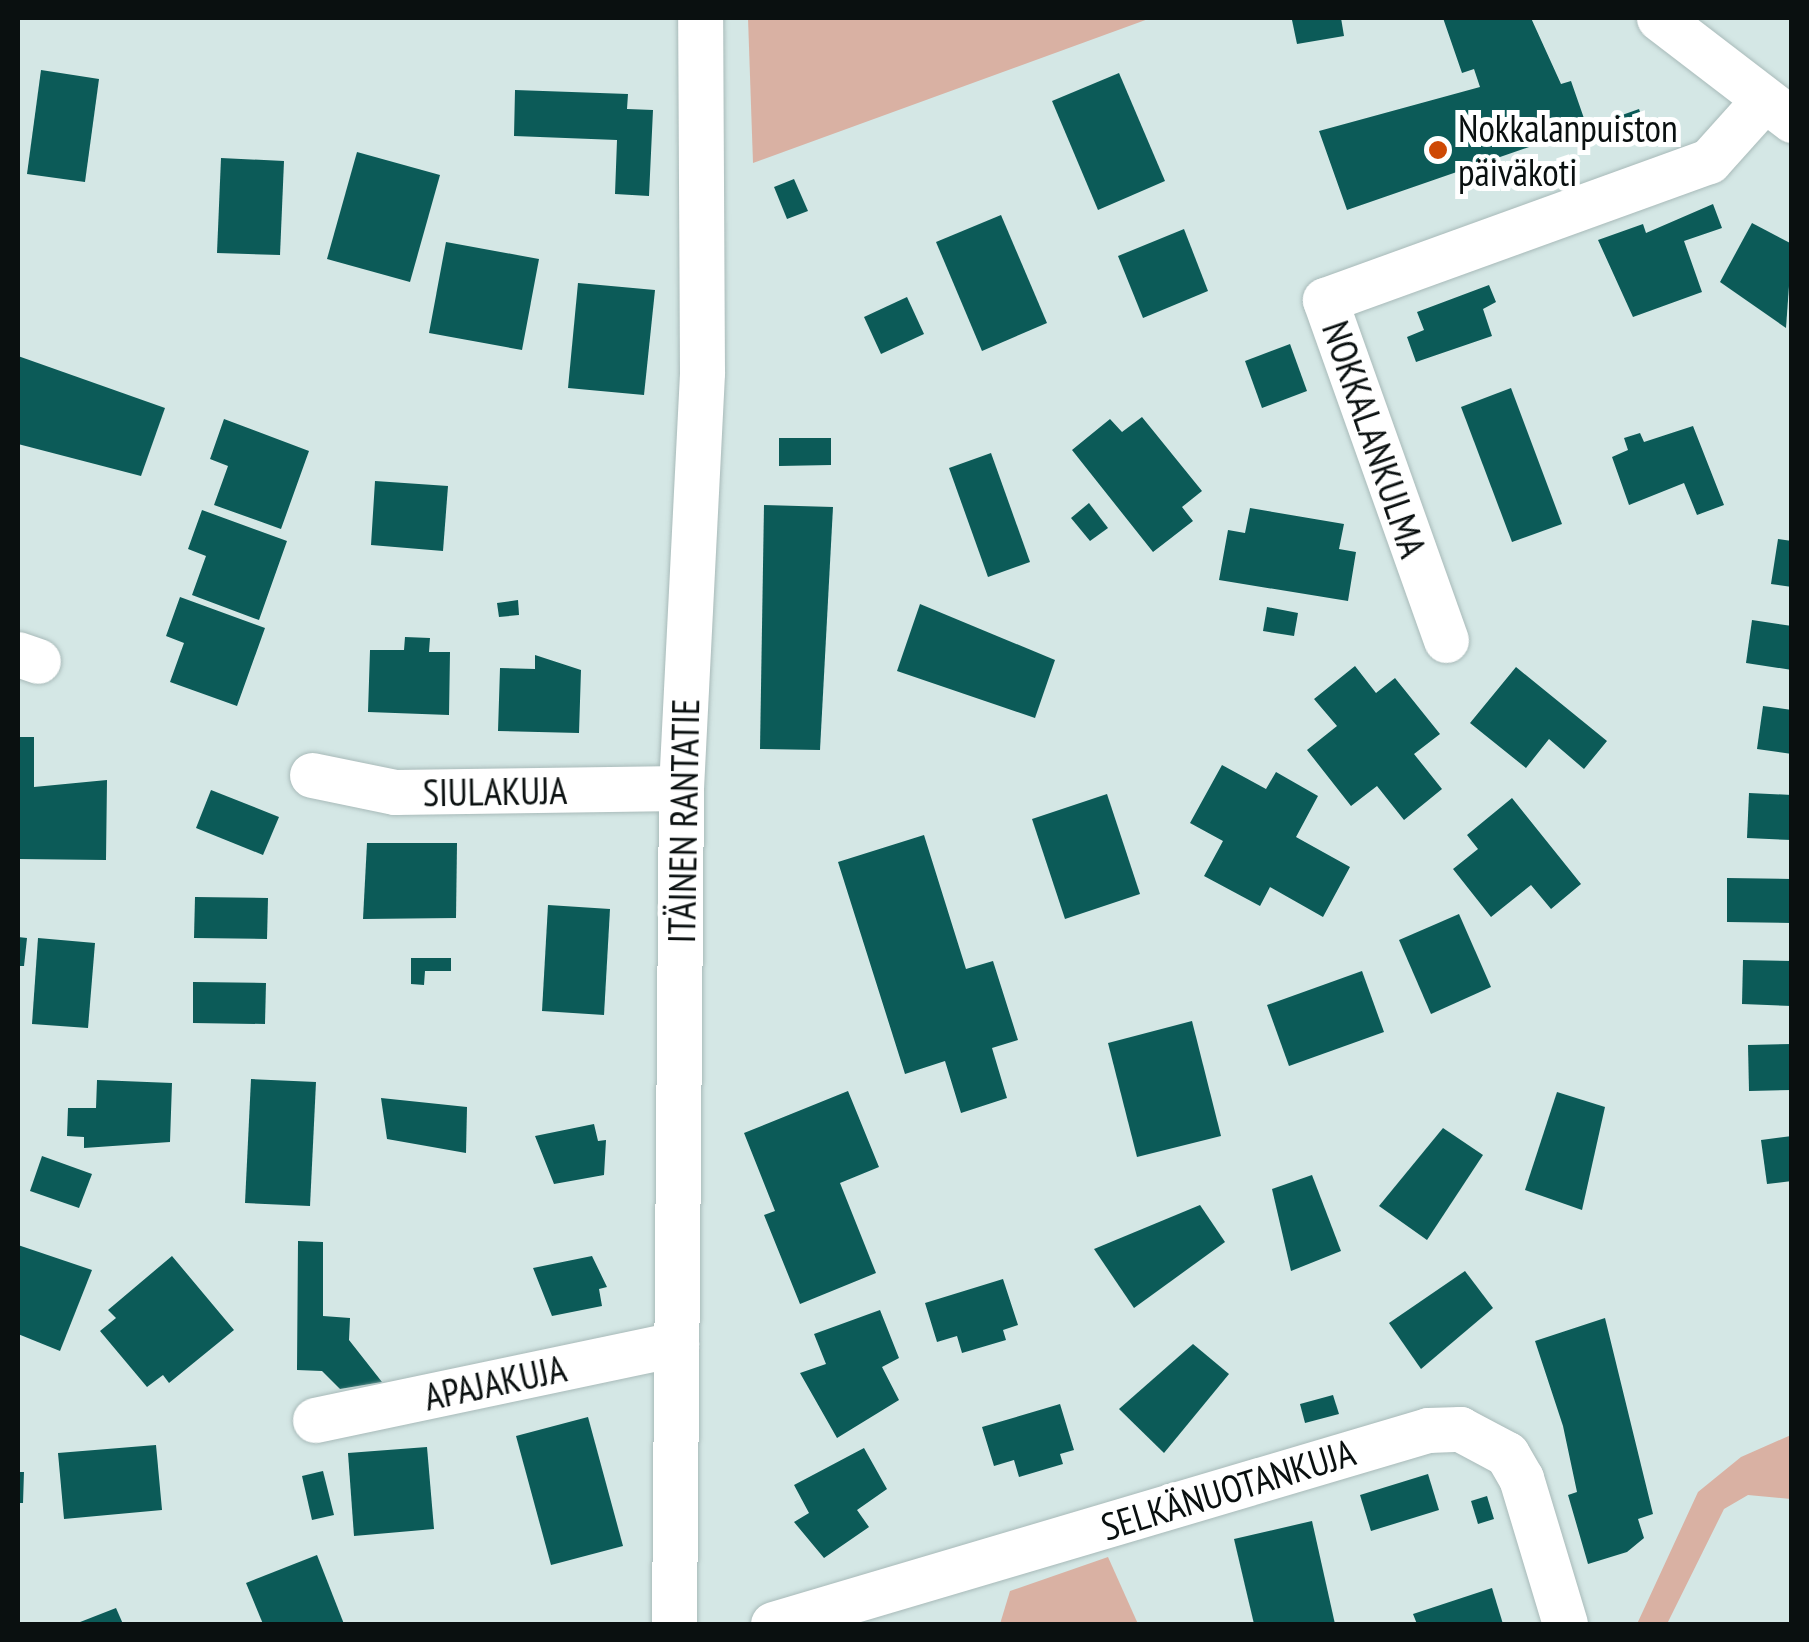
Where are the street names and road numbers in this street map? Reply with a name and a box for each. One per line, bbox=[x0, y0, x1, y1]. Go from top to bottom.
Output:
street label: NOKKALANKULMA bbox=[1313, 315, 1437, 563]
street label: ITÄINEN RANTATIE bbox=[658, 698, 708, 944]
street label: SIULAKUJA bbox=[422, 767, 568, 815]
street label: APAJAKUJA bbox=[420, 1345, 570, 1419]
street label: SELKÄNUOTANKUJA bbox=[1096, 1429, 1360, 1549]

